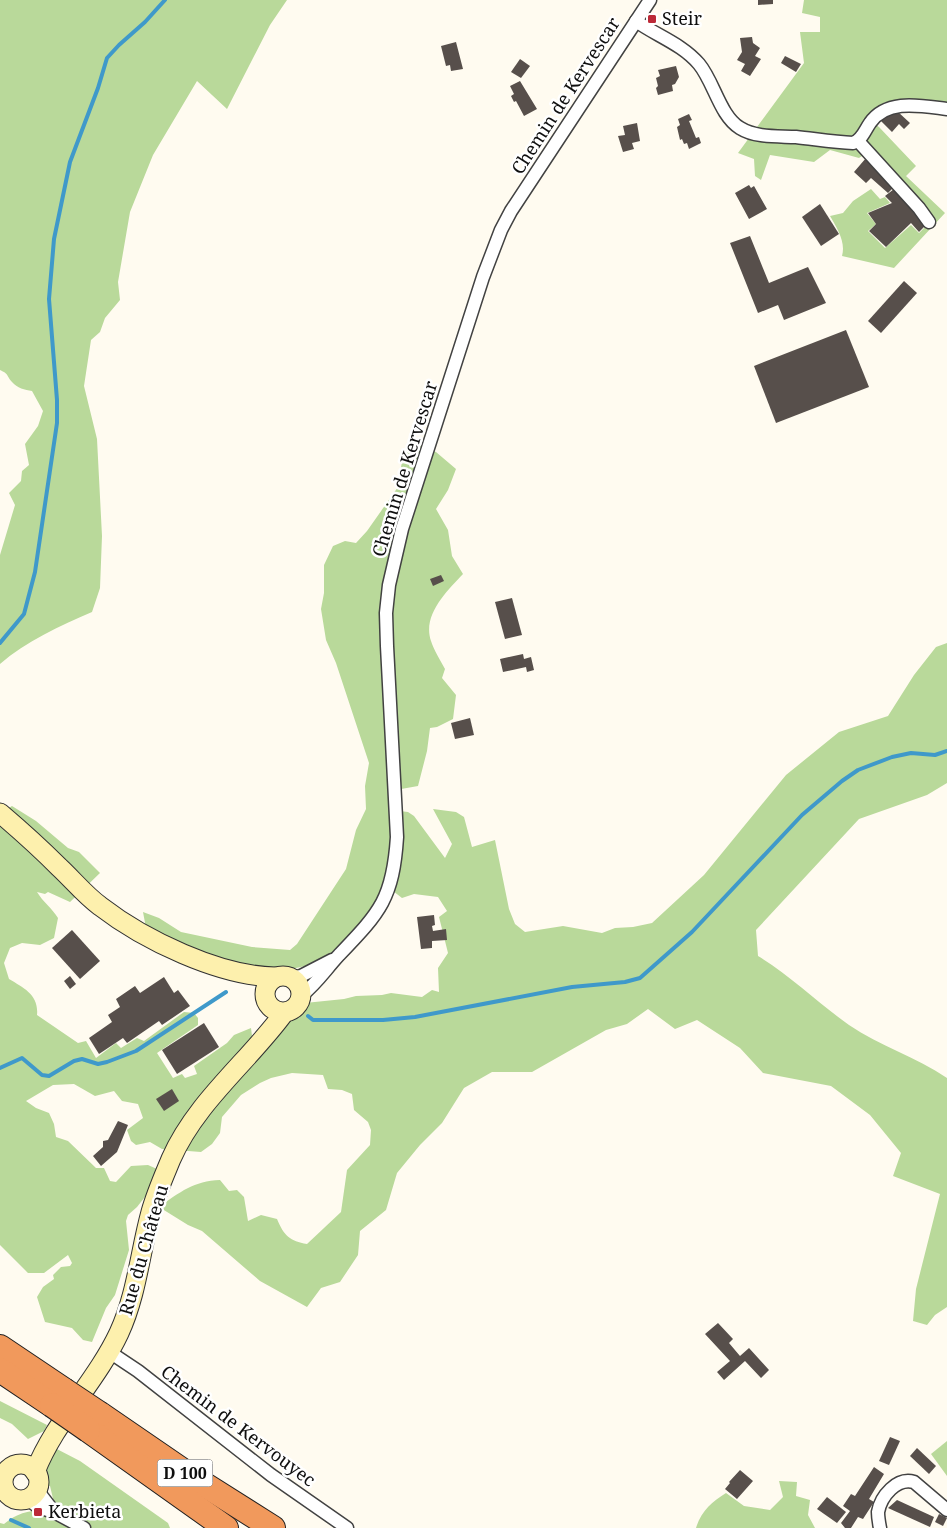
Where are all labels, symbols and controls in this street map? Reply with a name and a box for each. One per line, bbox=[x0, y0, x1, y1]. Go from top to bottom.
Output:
place label: Steir bbox=[662, 6, 703, 30]
street label: Chemin de Kervescar bbox=[505, 12, 625, 179]
marker: Steir bbox=[646, 13, 658, 25]
street label: Chemin de Kervescar bbox=[366, 377, 442, 559]
street label: Rue du Château bbox=[113, 1181, 173, 1318]
street label: Chemin de Kervouyec bbox=[156, 1359, 321, 1491]
road number: D 100 bbox=[158, 1460, 212, 1486]
place label: Kerbieta bbox=[48, 1499, 121, 1523]
marker: Kerbieta bbox=[32, 1506, 44, 1518]

